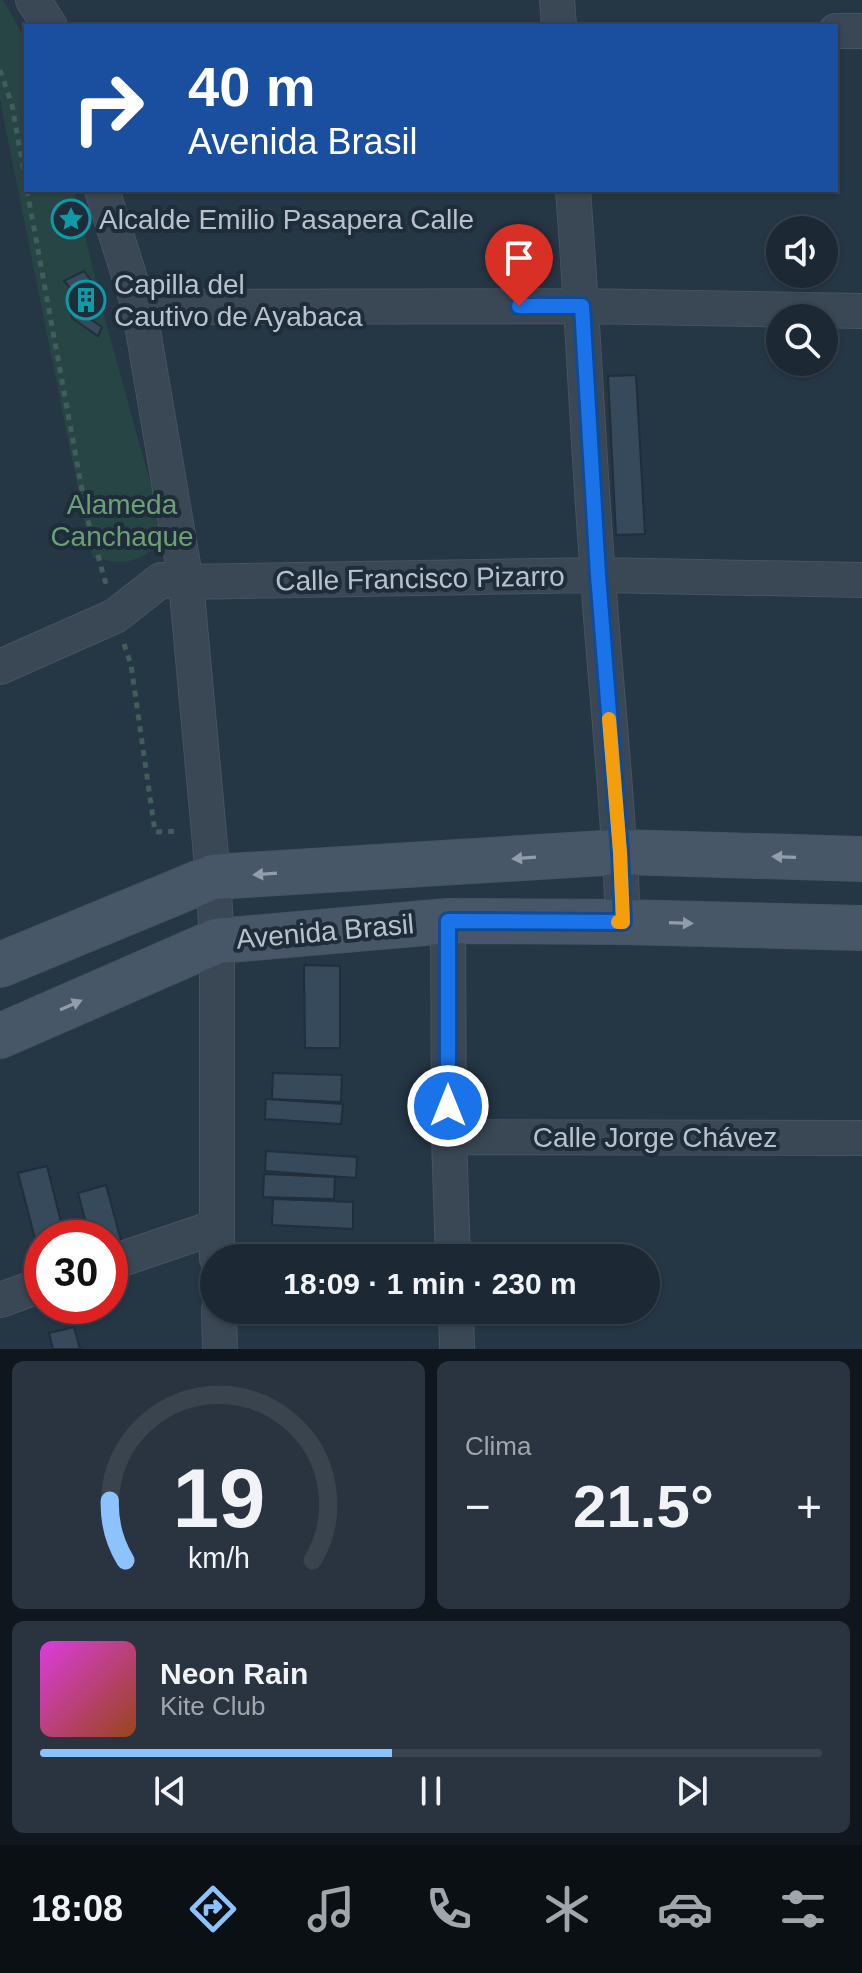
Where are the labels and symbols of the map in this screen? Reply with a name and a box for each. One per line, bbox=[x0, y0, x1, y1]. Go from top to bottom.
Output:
place icon: Alcalde Emilio Pasapera Calle bbox=[50, 198, 92, 240]
place label: Alcalde Emilio Pasapera Calle bbox=[99, 204, 474, 235]
pin bbox=[485, 224, 553, 306]
place label: Capilla del Cautivo de Ayabaca bbox=[114, 269, 363, 332]
building icon: Capilla del Cautivo de Ayabaca bbox=[65, 279, 107, 321]
park label: Alameda Canchaque bbox=[50, 489, 194, 552]
street label: Calle Francisco Pizarro bbox=[275, 560, 565, 597]
one-way arrow bbox=[771, 850, 796, 863]
one-way arrow bbox=[511, 852, 536, 865]
one-way arrow bbox=[252, 868, 277, 881]
street label: Avenida Brasil bbox=[235, 908, 415, 955]
one-way arrow bbox=[669, 917, 694, 929]
one-way arrow bbox=[60, 998, 83, 1012]
position arrow bbox=[406, 1064, 490, 1148]
street label: Calle Jorge Chávez bbox=[533, 1122, 777, 1153]
speed limit sign: 30 bbox=[24, 1220, 128, 1324]

